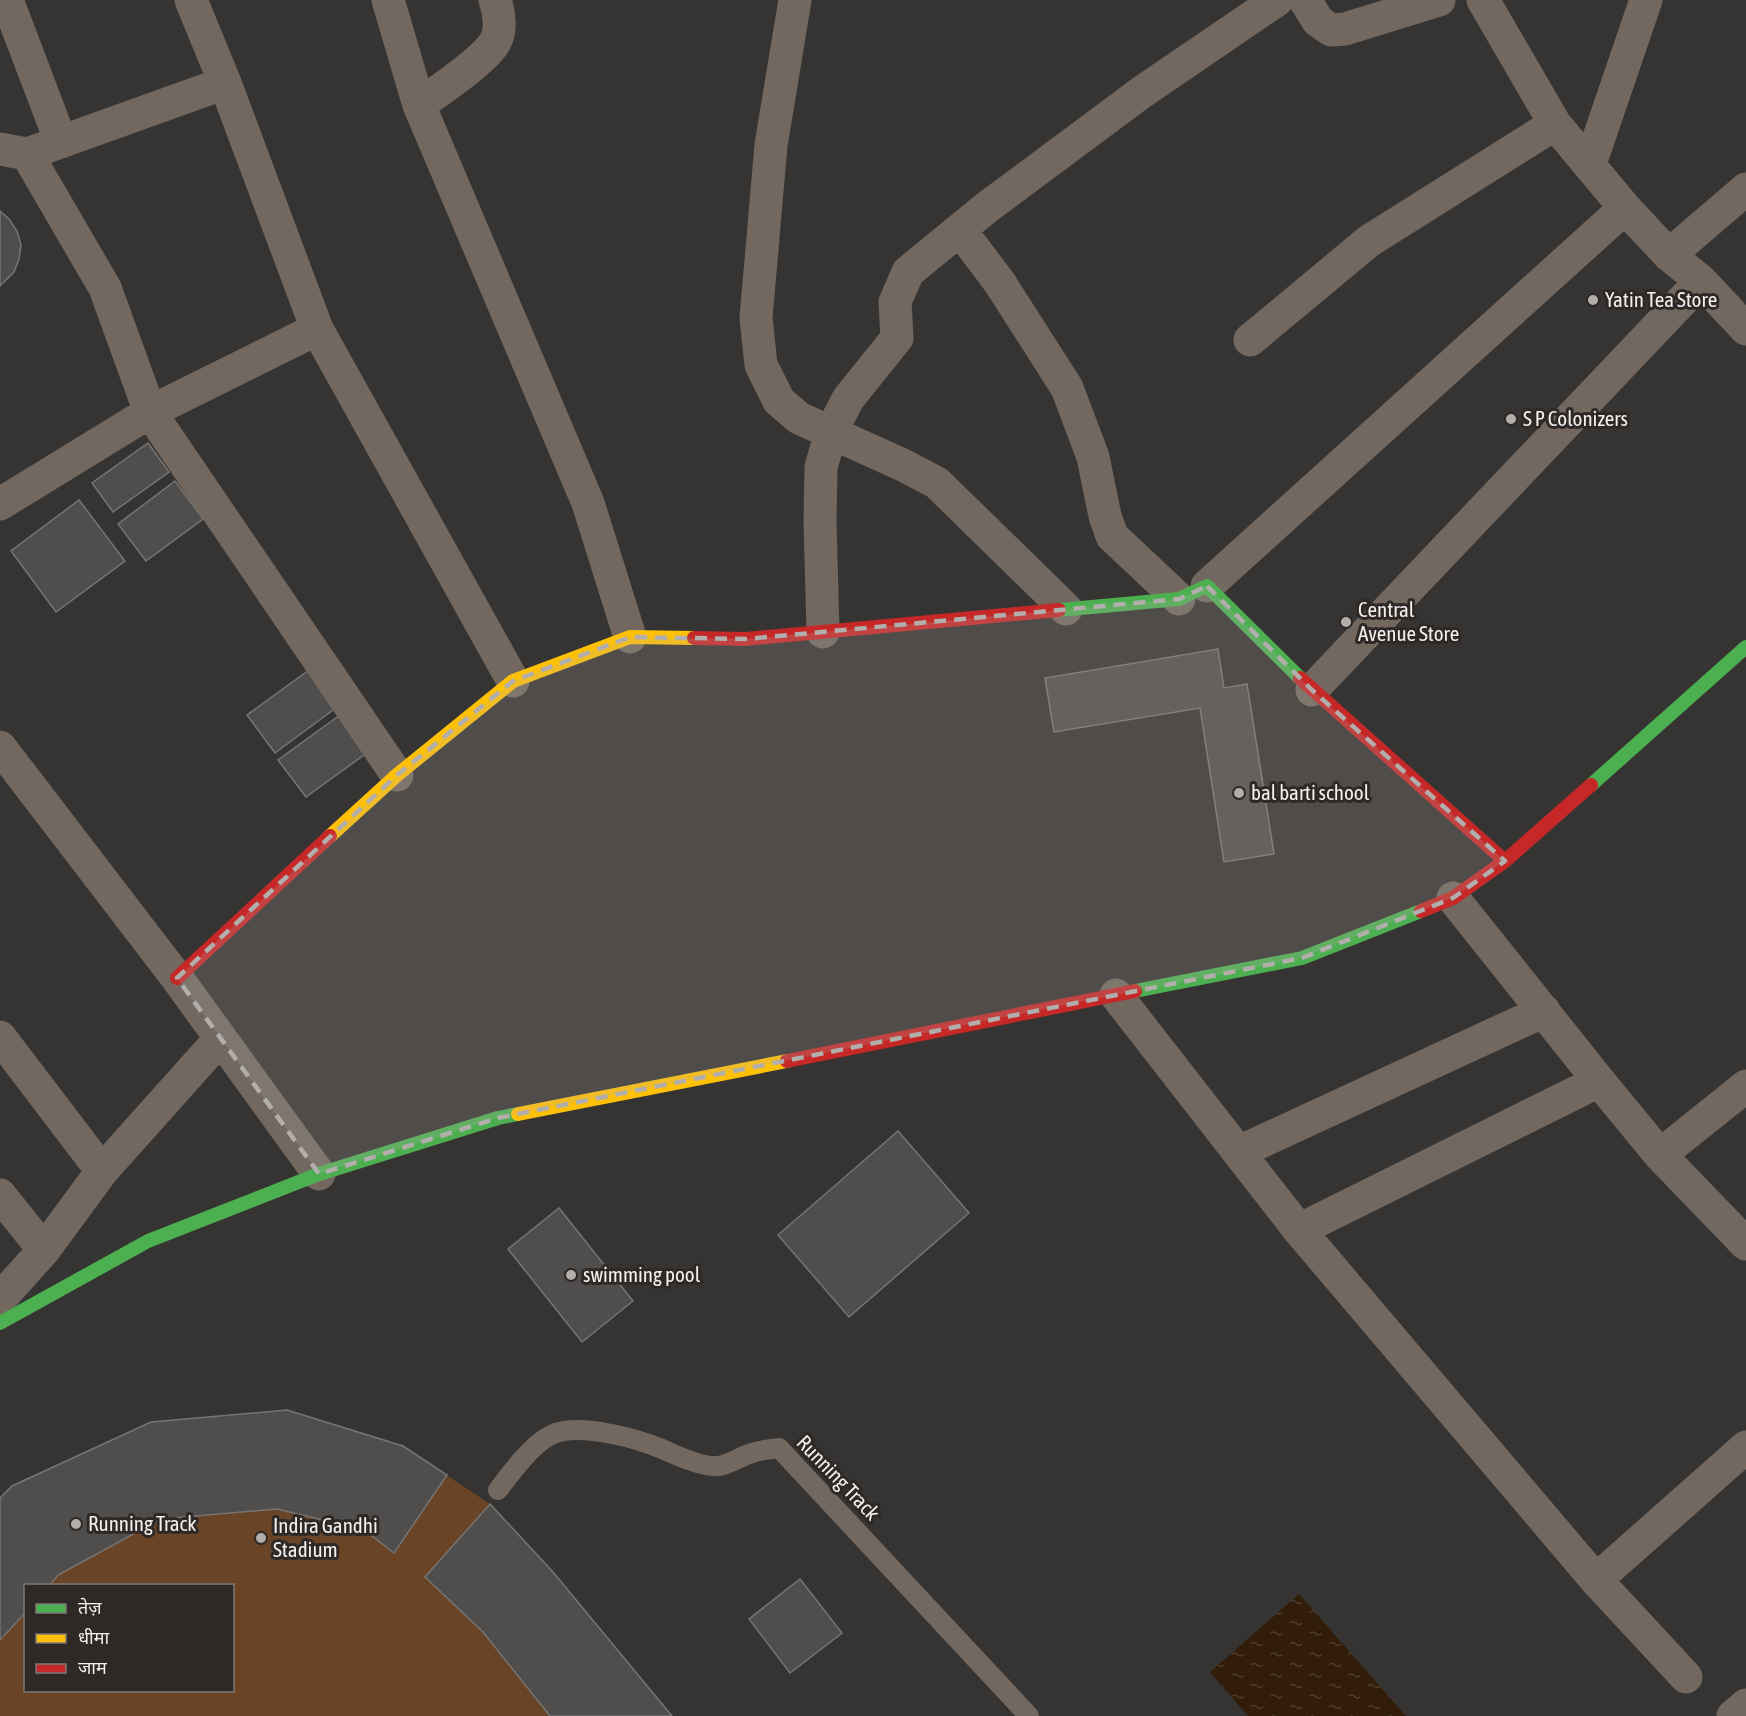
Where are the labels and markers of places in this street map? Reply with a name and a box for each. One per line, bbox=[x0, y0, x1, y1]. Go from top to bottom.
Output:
place label: Yatin Tea Store bbox=[1605, 287, 1717, 311]
marker: Yatin Tea Store bbox=[1586, 293, 1600, 307]
place label: S P Colonizers bbox=[1523, 406, 1628, 430]
marker: S P Colonizers bbox=[1504, 412, 1518, 426]
place label: Central Avenue Store bbox=[1358, 597, 1459, 645]
marker: Central Avenue Store bbox=[1339, 615, 1353, 629]
place label: bal barti school bbox=[1251, 780, 1370, 804]
marker: bal barti school bbox=[1232, 786, 1246, 800]
place label: swimming pool bbox=[583, 1262, 701, 1286]
marker: swimming pool bbox=[564, 1268, 578, 1282]
place label: Running Track bbox=[88, 1511, 196, 1535]
place label: Indira Gandhi Stadium bbox=[273, 1513, 378, 1561]
marker: Running Track bbox=[69, 1517, 83, 1531]
marker: Indira Gandhi Stadium bbox=[254, 1531, 268, 1545]

